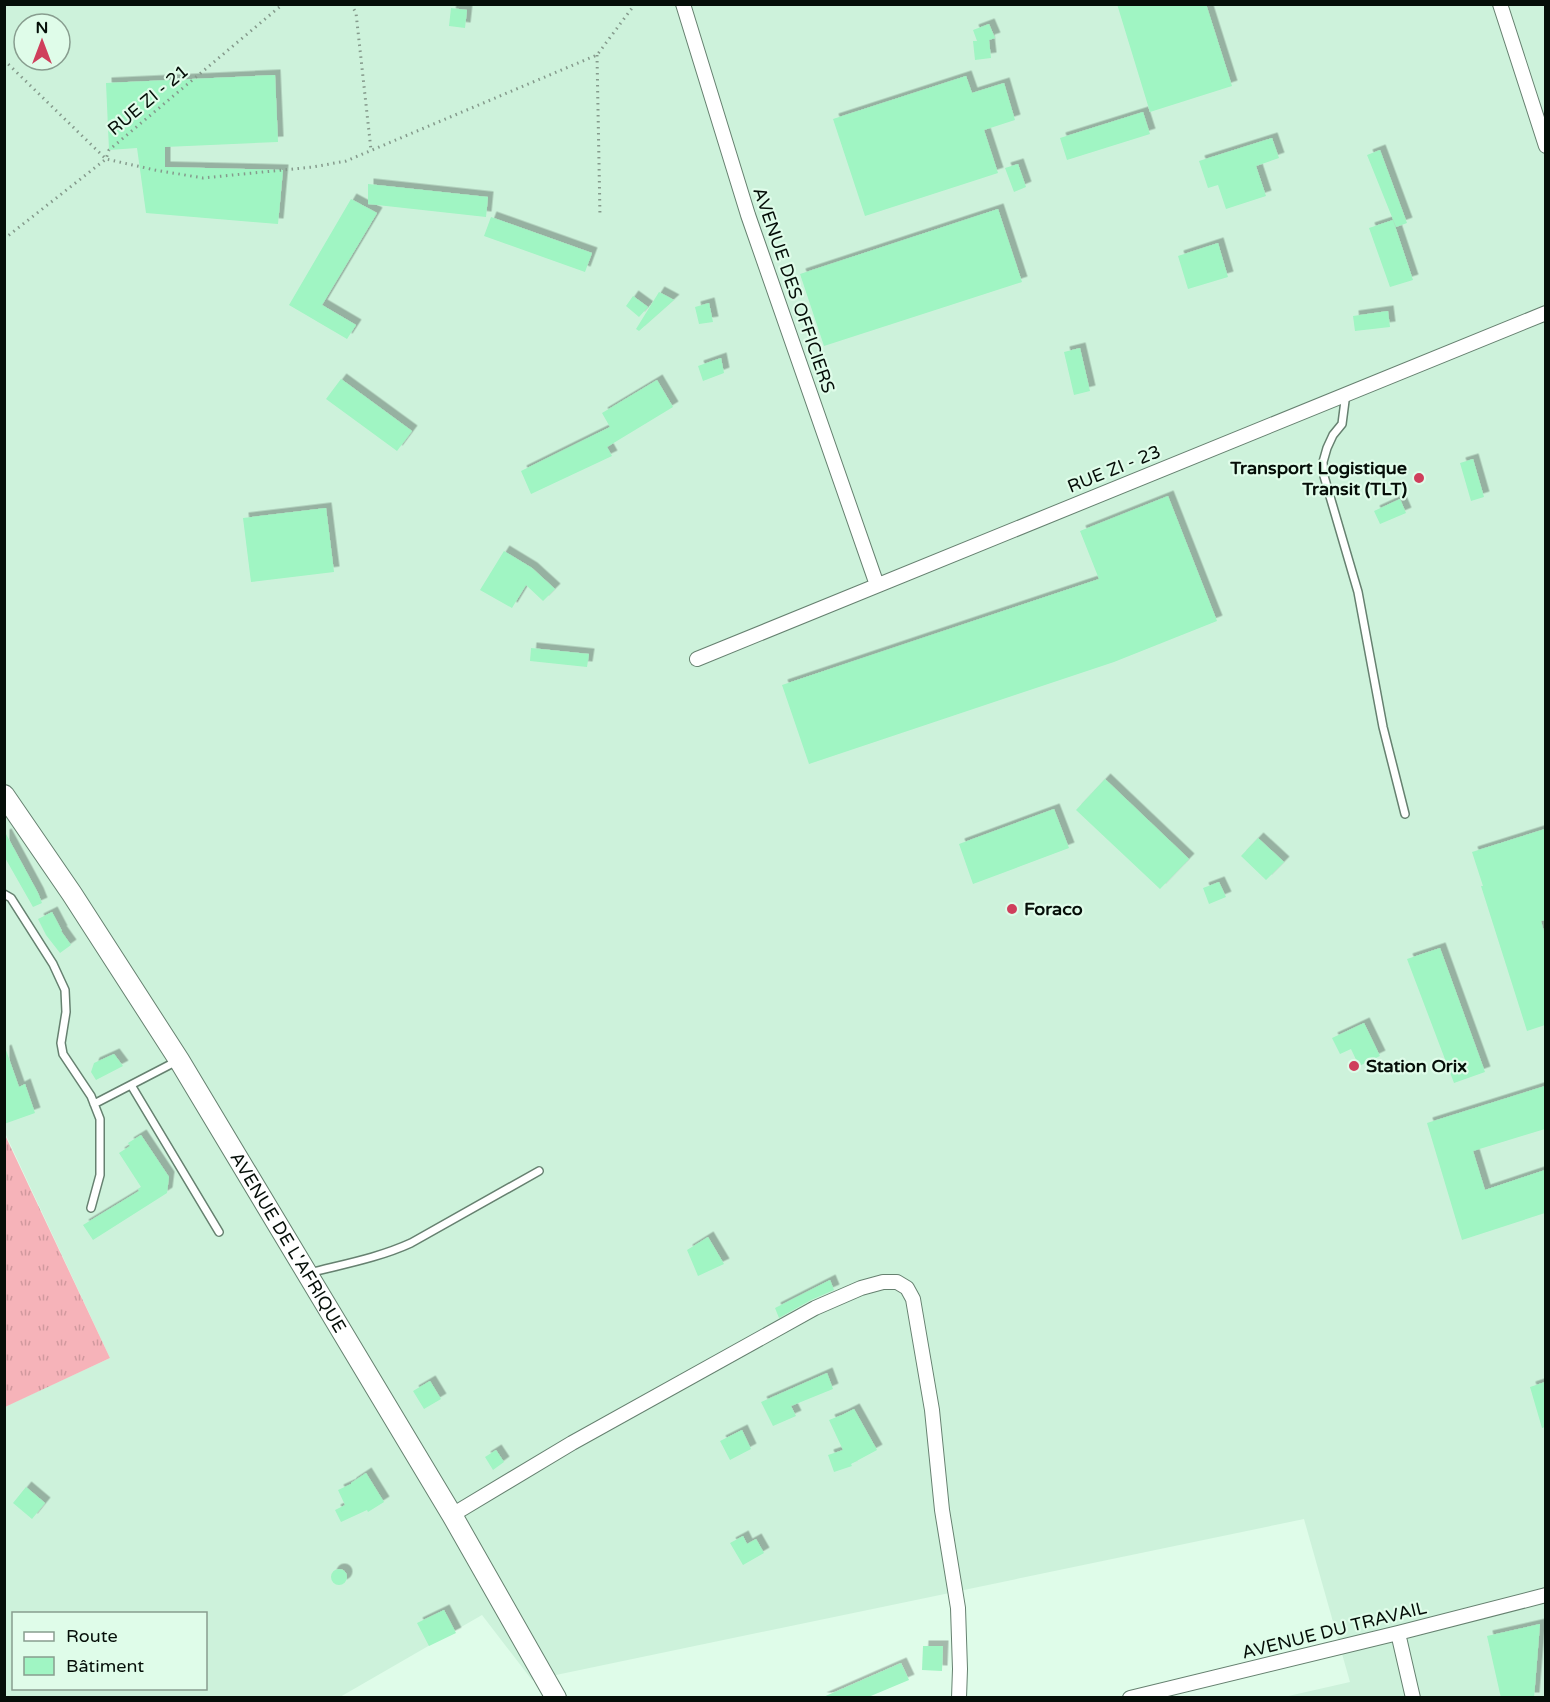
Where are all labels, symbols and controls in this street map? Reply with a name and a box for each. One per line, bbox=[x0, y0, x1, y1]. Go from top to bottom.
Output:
north arrow bbox=[12, 12, 72, 72]
text: N bbox=[36, 18, 48, 38]
street label: RUE ZI - 21 bbox=[103, 60, 193, 140]
street label: AVENUE DES OFFICIERS bbox=[748, 184, 840, 396]
street label: RUE ZI - 23 bbox=[1064, 440, 1164, 498]
place label: Transport Logistique Transit (TLT) bbox=[1229, 457, 1407, 500]
marker: Transport Logistique Transit (TLT) bbox=[1412, 471, 1426, 485]
place label: Foraco bbox=[1024, 898, 1083, 920]
marker: Foraco bbox=[1005, 902, 1019, 916]
place label: Station Orix bbox=[1366, 1055, 1467, 1077]
marker: Station Orix bbox=[1347, 1059, 1361, 1073]
street label: AVENUE DE L'AFRIQUE bbox=[226, 1148, 351, 1337]
street label: AVENUE DU TRAVAIL bbox=[1239, 1596, 1429, 1664]
legend bbox=[12, 1612, 207, 1690]
text: Route bbox=[66, 1625, 118, 1647]
text: Bâtiment bbox=[66, 1655, 144, 1677]

